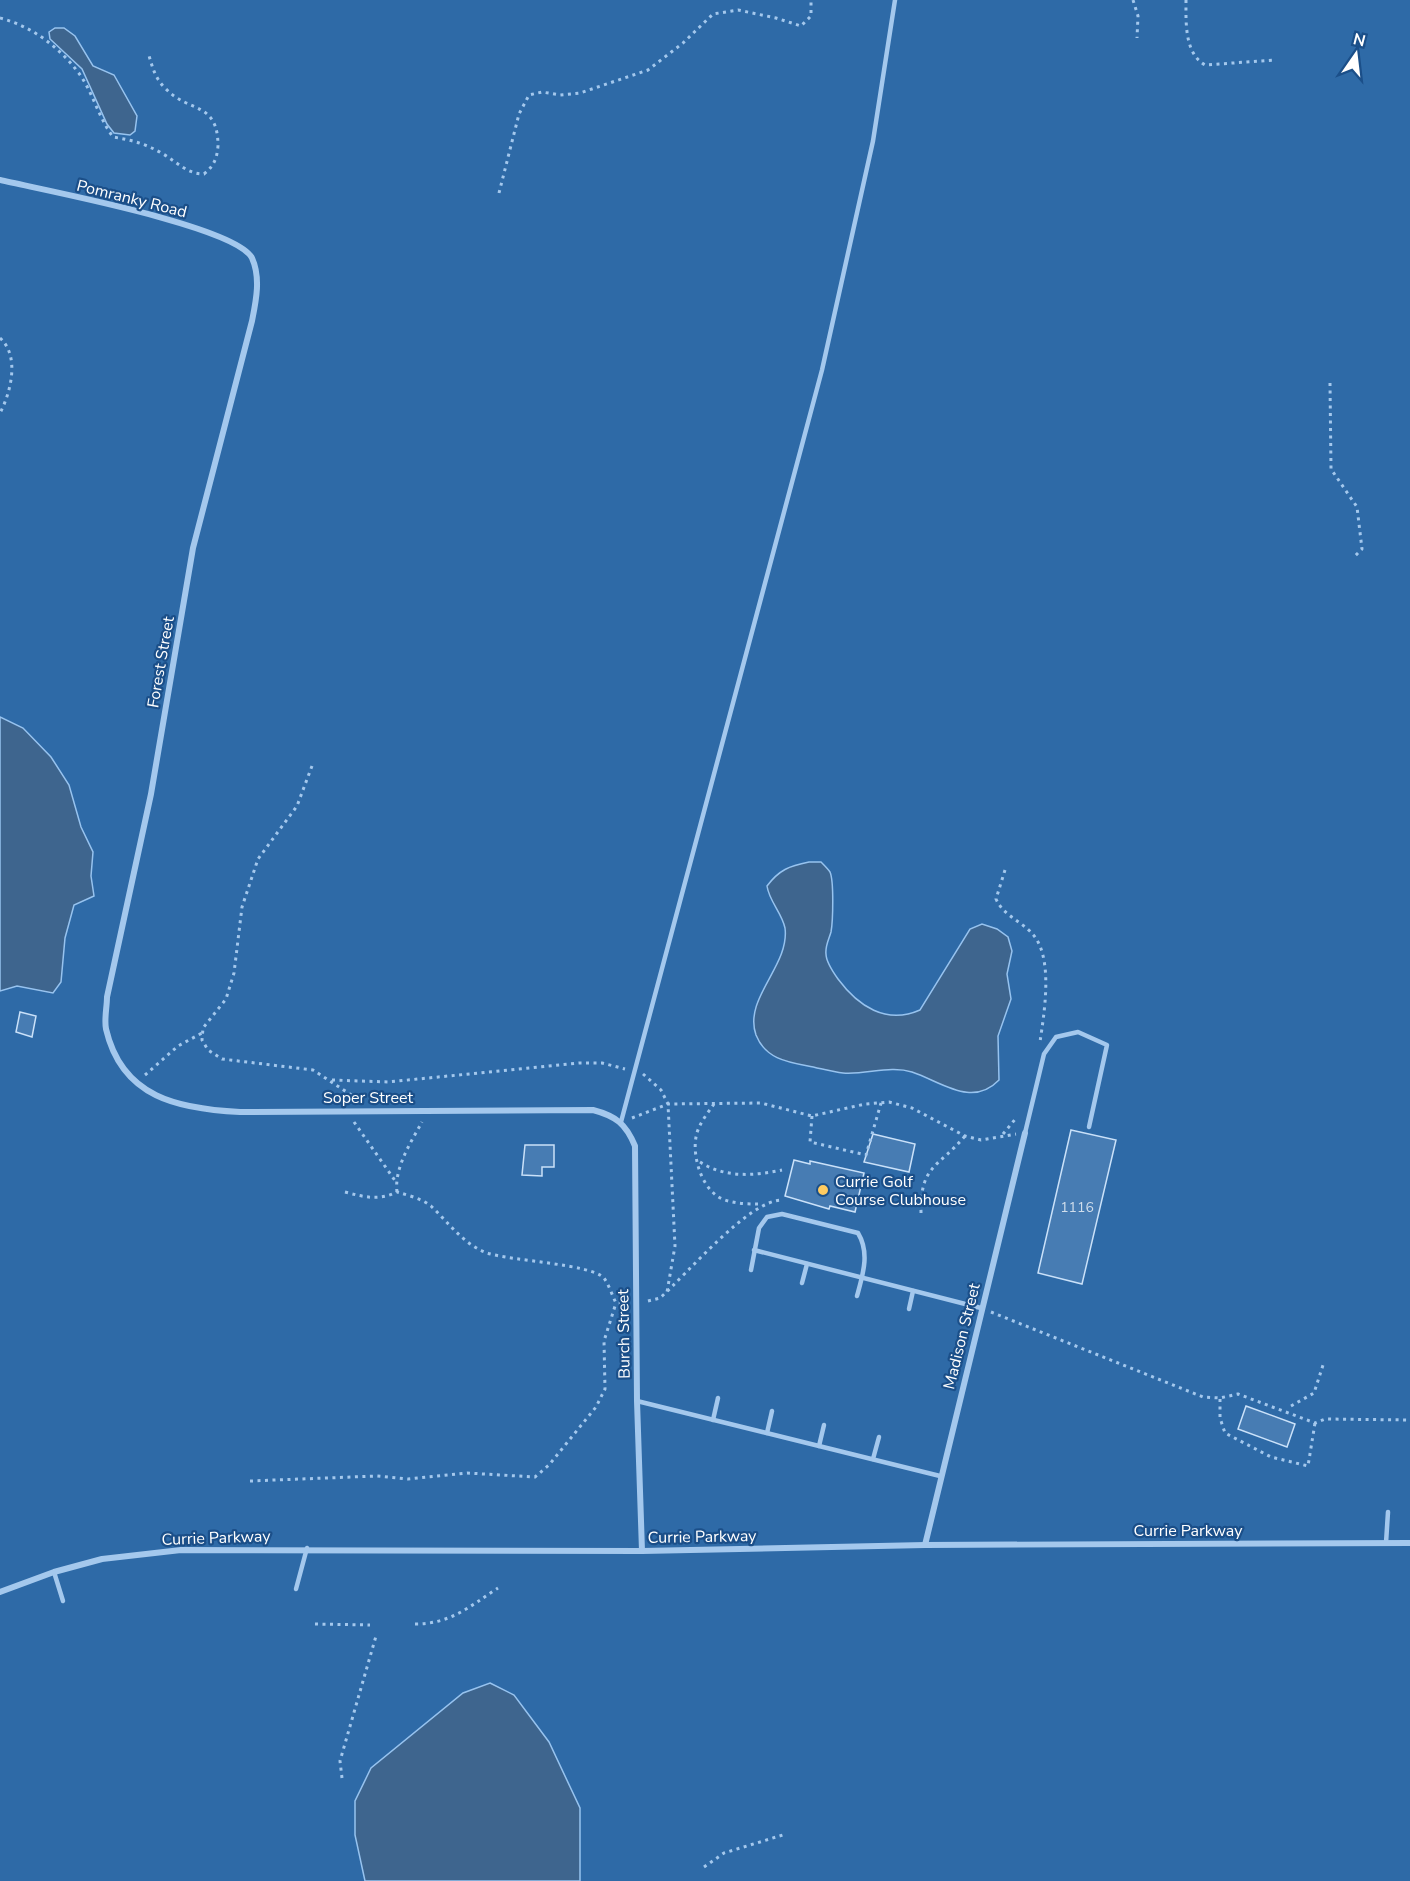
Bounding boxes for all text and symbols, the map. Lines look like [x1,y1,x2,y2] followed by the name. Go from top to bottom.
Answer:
[1326,24,1386,84] north arrow
[1351,28,1368,53] text: N
[74,175,189,223] street label: Pomranky Road
[142,614,180,710] street label: Forest Street
[323,1087,413,1109] street label: Soper Street
[835,1171,966,1211] place label: Currie Golf Course Clubhouse
[816,1183,830,1197] marker: Currie Golf Course Clubhouse
[1060,1198,1094,1217] house number: 1116
[938,1280,986,1392] street label: Madison Street
[612,1289,636,1379] street label: Burch Street
[1134,1520,1243,1542] street label: Currie Parkway
[161,1525,272,1551] street label: Currie Parkway
[647,1525,757,1549] street label: Currie Parkway

